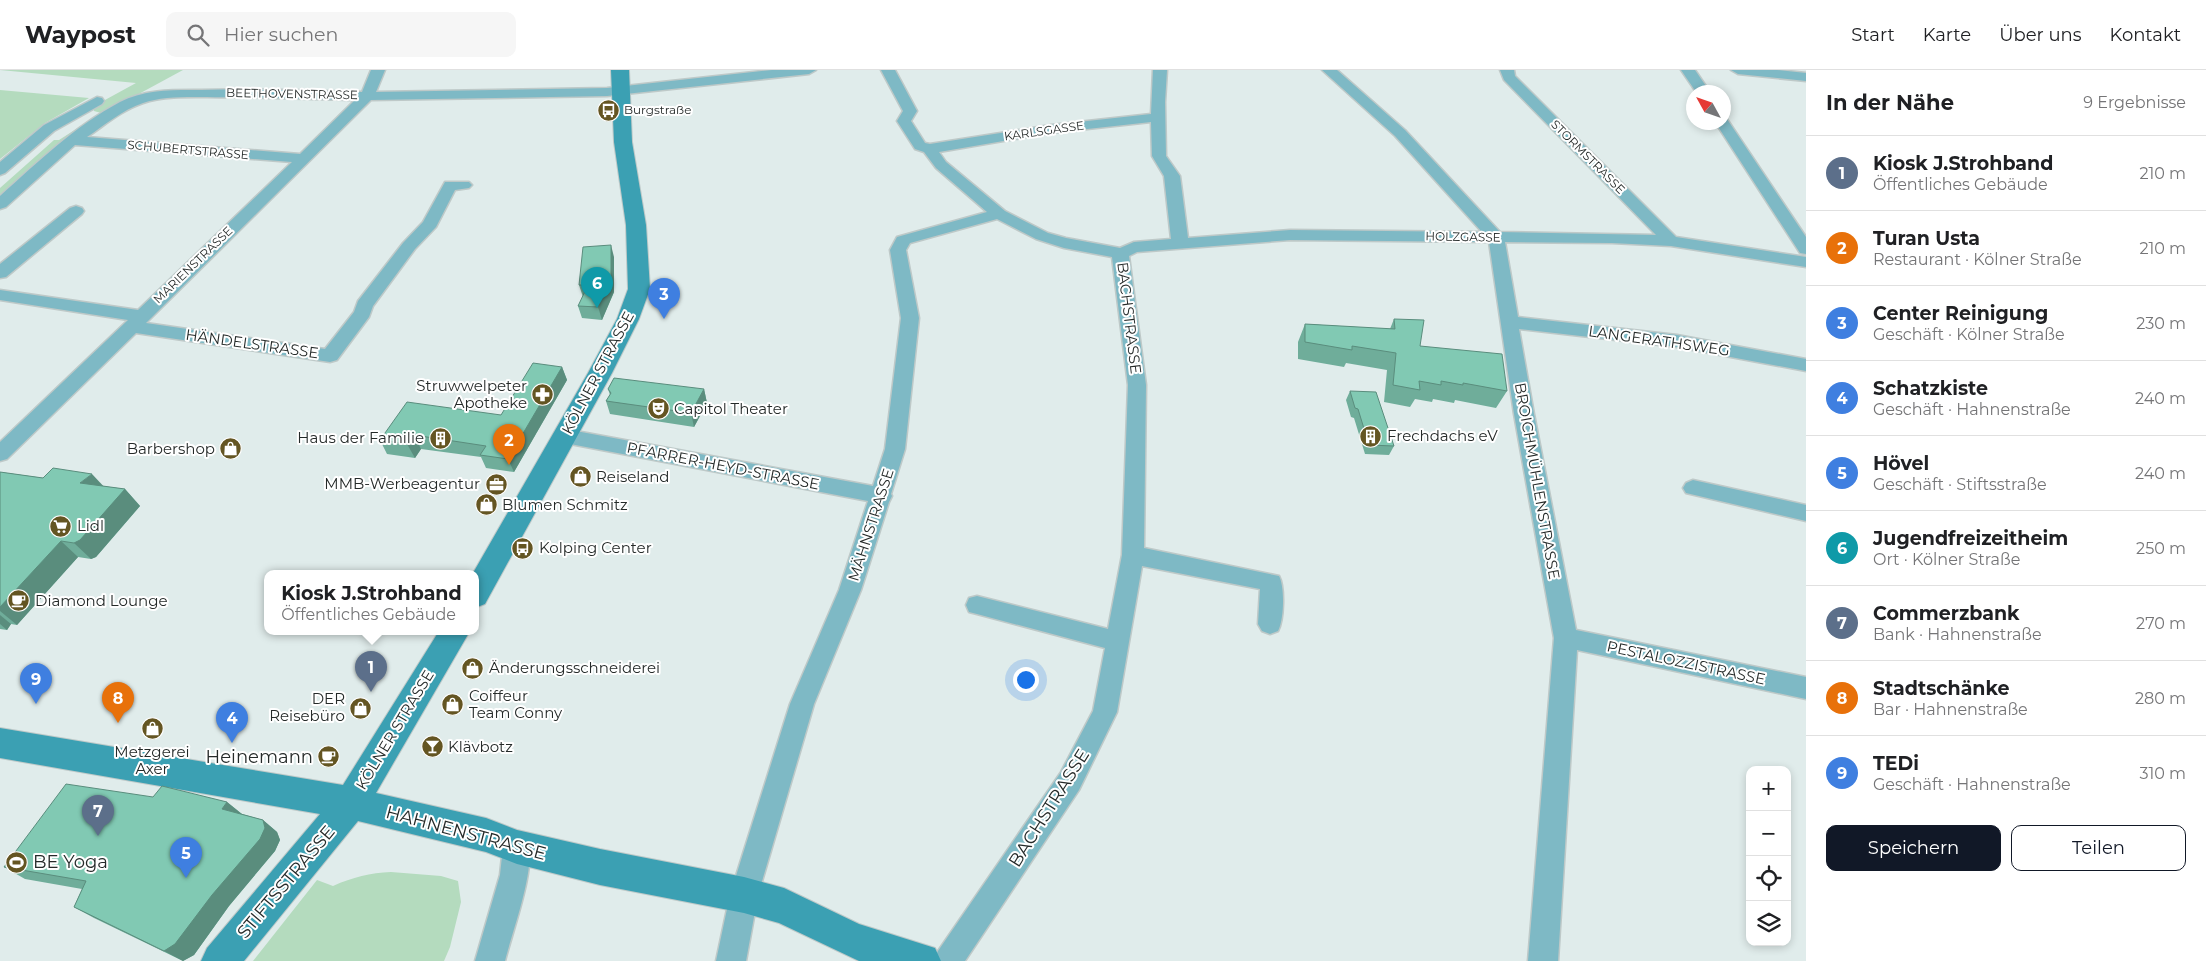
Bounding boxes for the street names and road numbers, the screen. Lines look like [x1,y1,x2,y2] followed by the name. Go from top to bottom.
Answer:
[226,85,358,102] street label: BEETHOVENSTRASSE
[1003,117,1085,144] street label: KARLSGASSE
[1548,117,1628,197] street label: STORMSTRASSE
[127,137,249,162] street label: SCHUBERTSTRASSE
[150,223,235,306] street label: MARIENSTRASSE
[1425,228,1501,245] street label: HOLZGASSE
[1113,261,1146,375] street label: BACHSTRASSE
[557,308,638,437] street label: KÖLNER STRASSE
[1587,321,1731,360] street label: LANGERATHSWEG
[184,325,320,362] street label: HÄNDELSTRASSE
[1511,381,1564,581] street label: BROICHMÜHLENSTRASSE
[625,438,821,494] street label: PFARRER-HEYD-STRASSE
[843,466,898,584] street label: MÄHNSTRASSE
[1605,636,1767,689] street label: PESTALOZZISTRASSE
[351,666,438,793] street label: KÖLNER STRASSE
[1004,745,1094,871] street label: BACHSTRASSE
[384,801,548,865] street label: HAHNENSTRASSE
[232,821,340,943] street label: STIFTSSTRASSE

